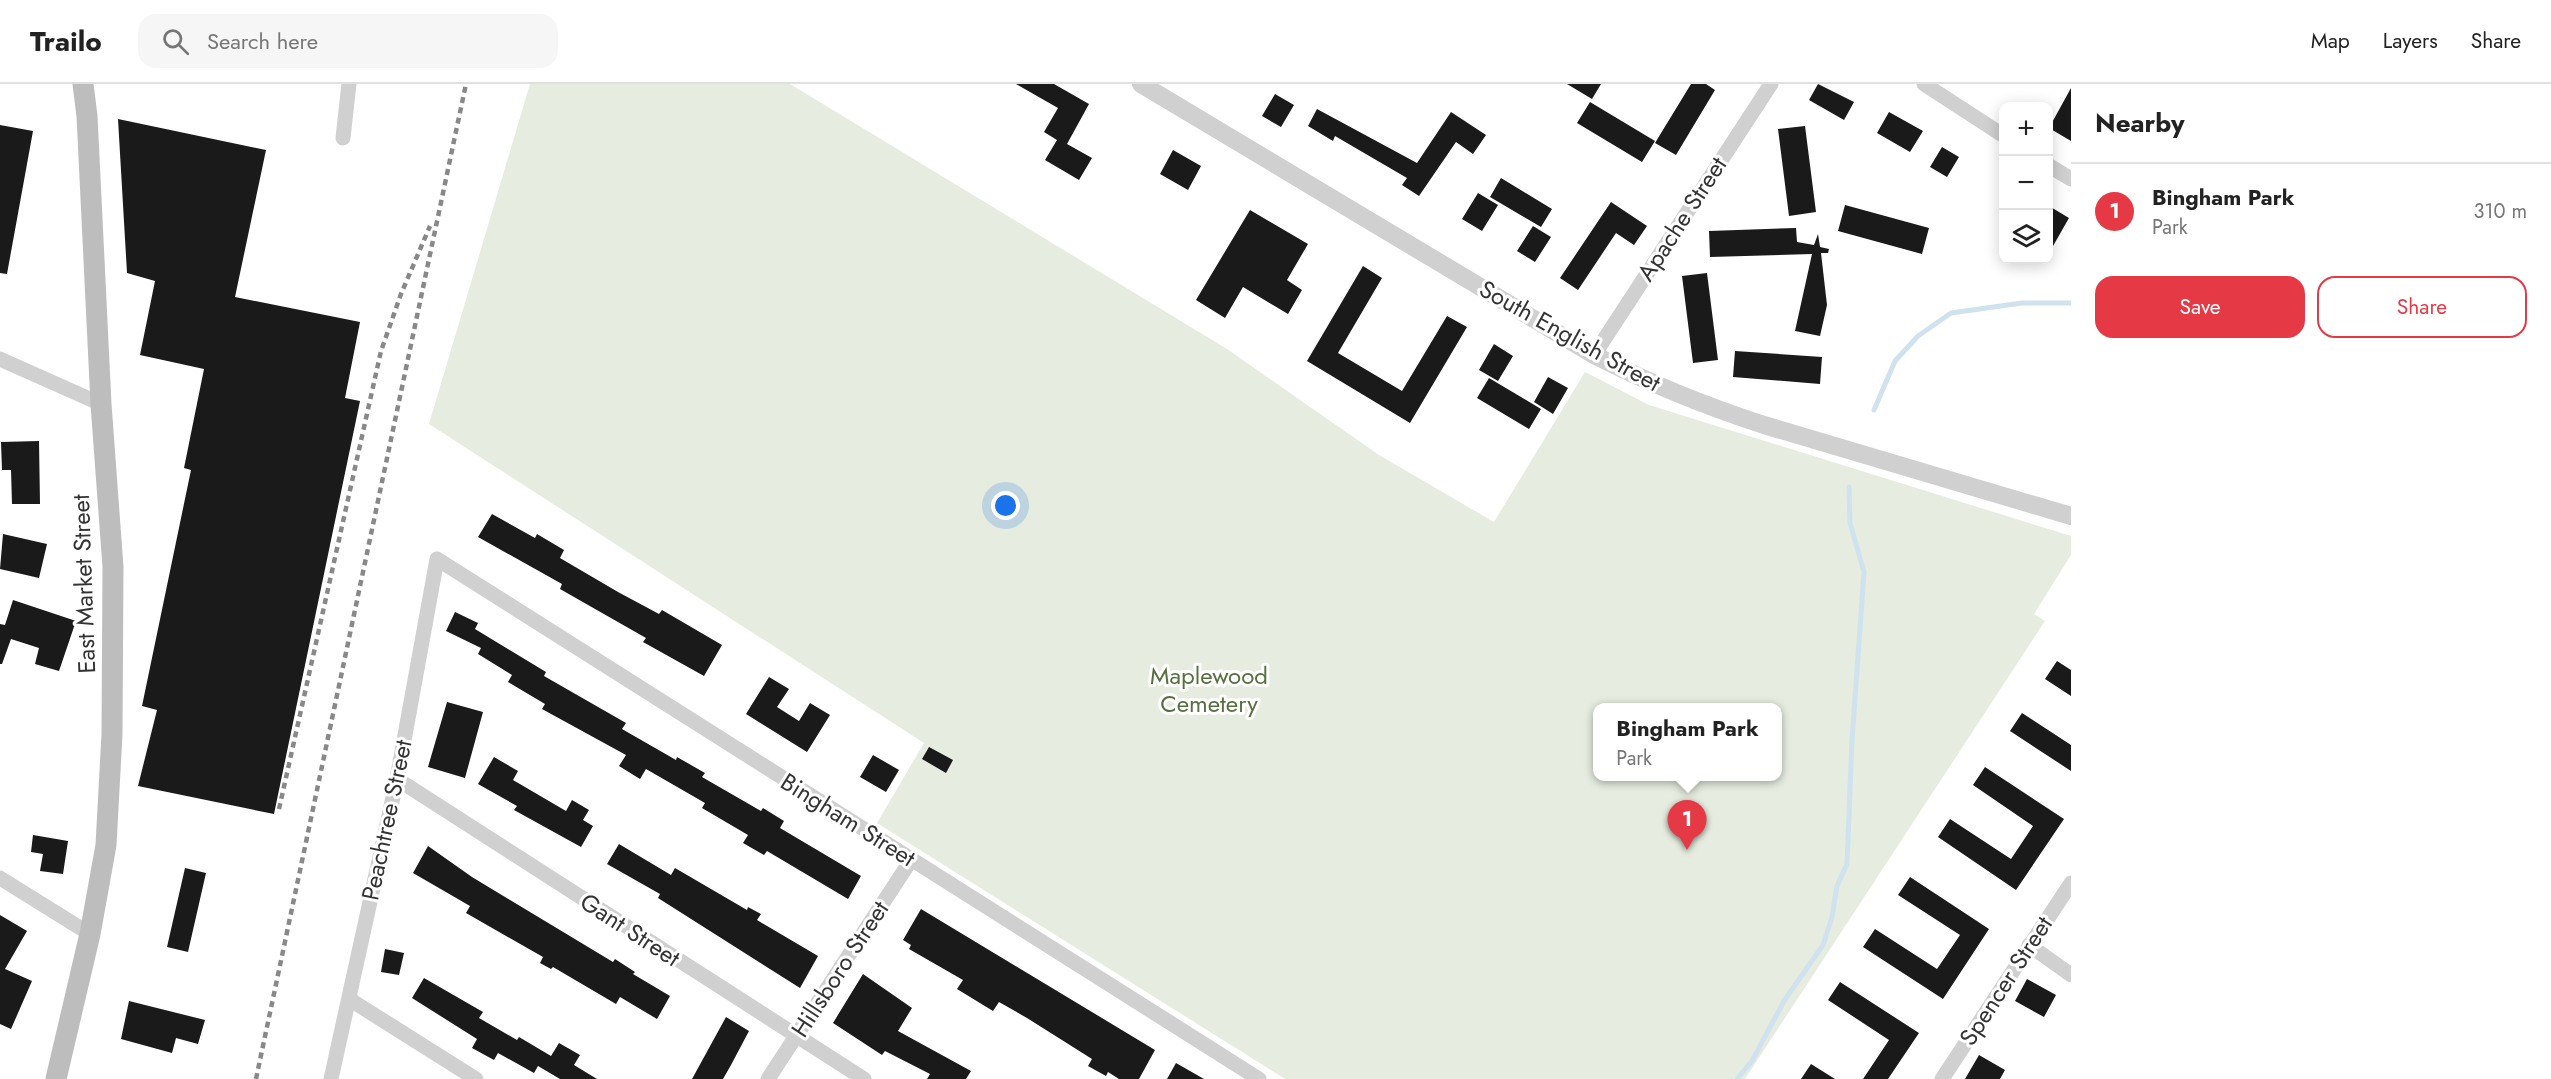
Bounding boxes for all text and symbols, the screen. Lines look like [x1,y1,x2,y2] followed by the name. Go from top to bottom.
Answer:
[138,14,558,68] search box
[30,21,102,62] text: Trailo
[159,25,192,58] icon: search
[207,25,318,57] text: Search here
[2311,26,2350,56] text: Map
[2383,26,2438,56] text: Layers
[2471,26,2521,56] text: Share
[1999,102,2053,264] map controls
[1999,102,2053,156] button: +
[2095,104,2184,142] text: Nearby
[1628,149,1735,288] street label: Apache Street
[1999,156,2053,210] button: −
[2152,181,2294,213] text: Bingham Park
[2109,197,2120,226] text: 1
[2473,197,2527,226] text: 310 m
[1999,210,2053,264] button: layers
[2152,213,2188,242] text: Park
[1473,271,1667,400] street label: South English Street
[2095,276,2305,338] button: Save
[2317,276,2527,338] button: Share
[991,491,1020,520] your location
[63,494,104,674] street label: East Market Street
[1150,658,1268,721] park label: Maplewood Cemetery
[1593,703,1782,781] popup
[1616,712,1759,744] text: Bingham Park
[352,736,421,903] street label: Peachtree Street
[1616,744,1652,773] text: Park
[774,764,923,875] street label: Bingham Street
[1668,800,1706,850] pin: 1
[573,884,687,975] street label: Gant Street
[782,893,897,1044] street label: Hillsboro Street
[1951,909,2061,1052] street label: Spencer Street

